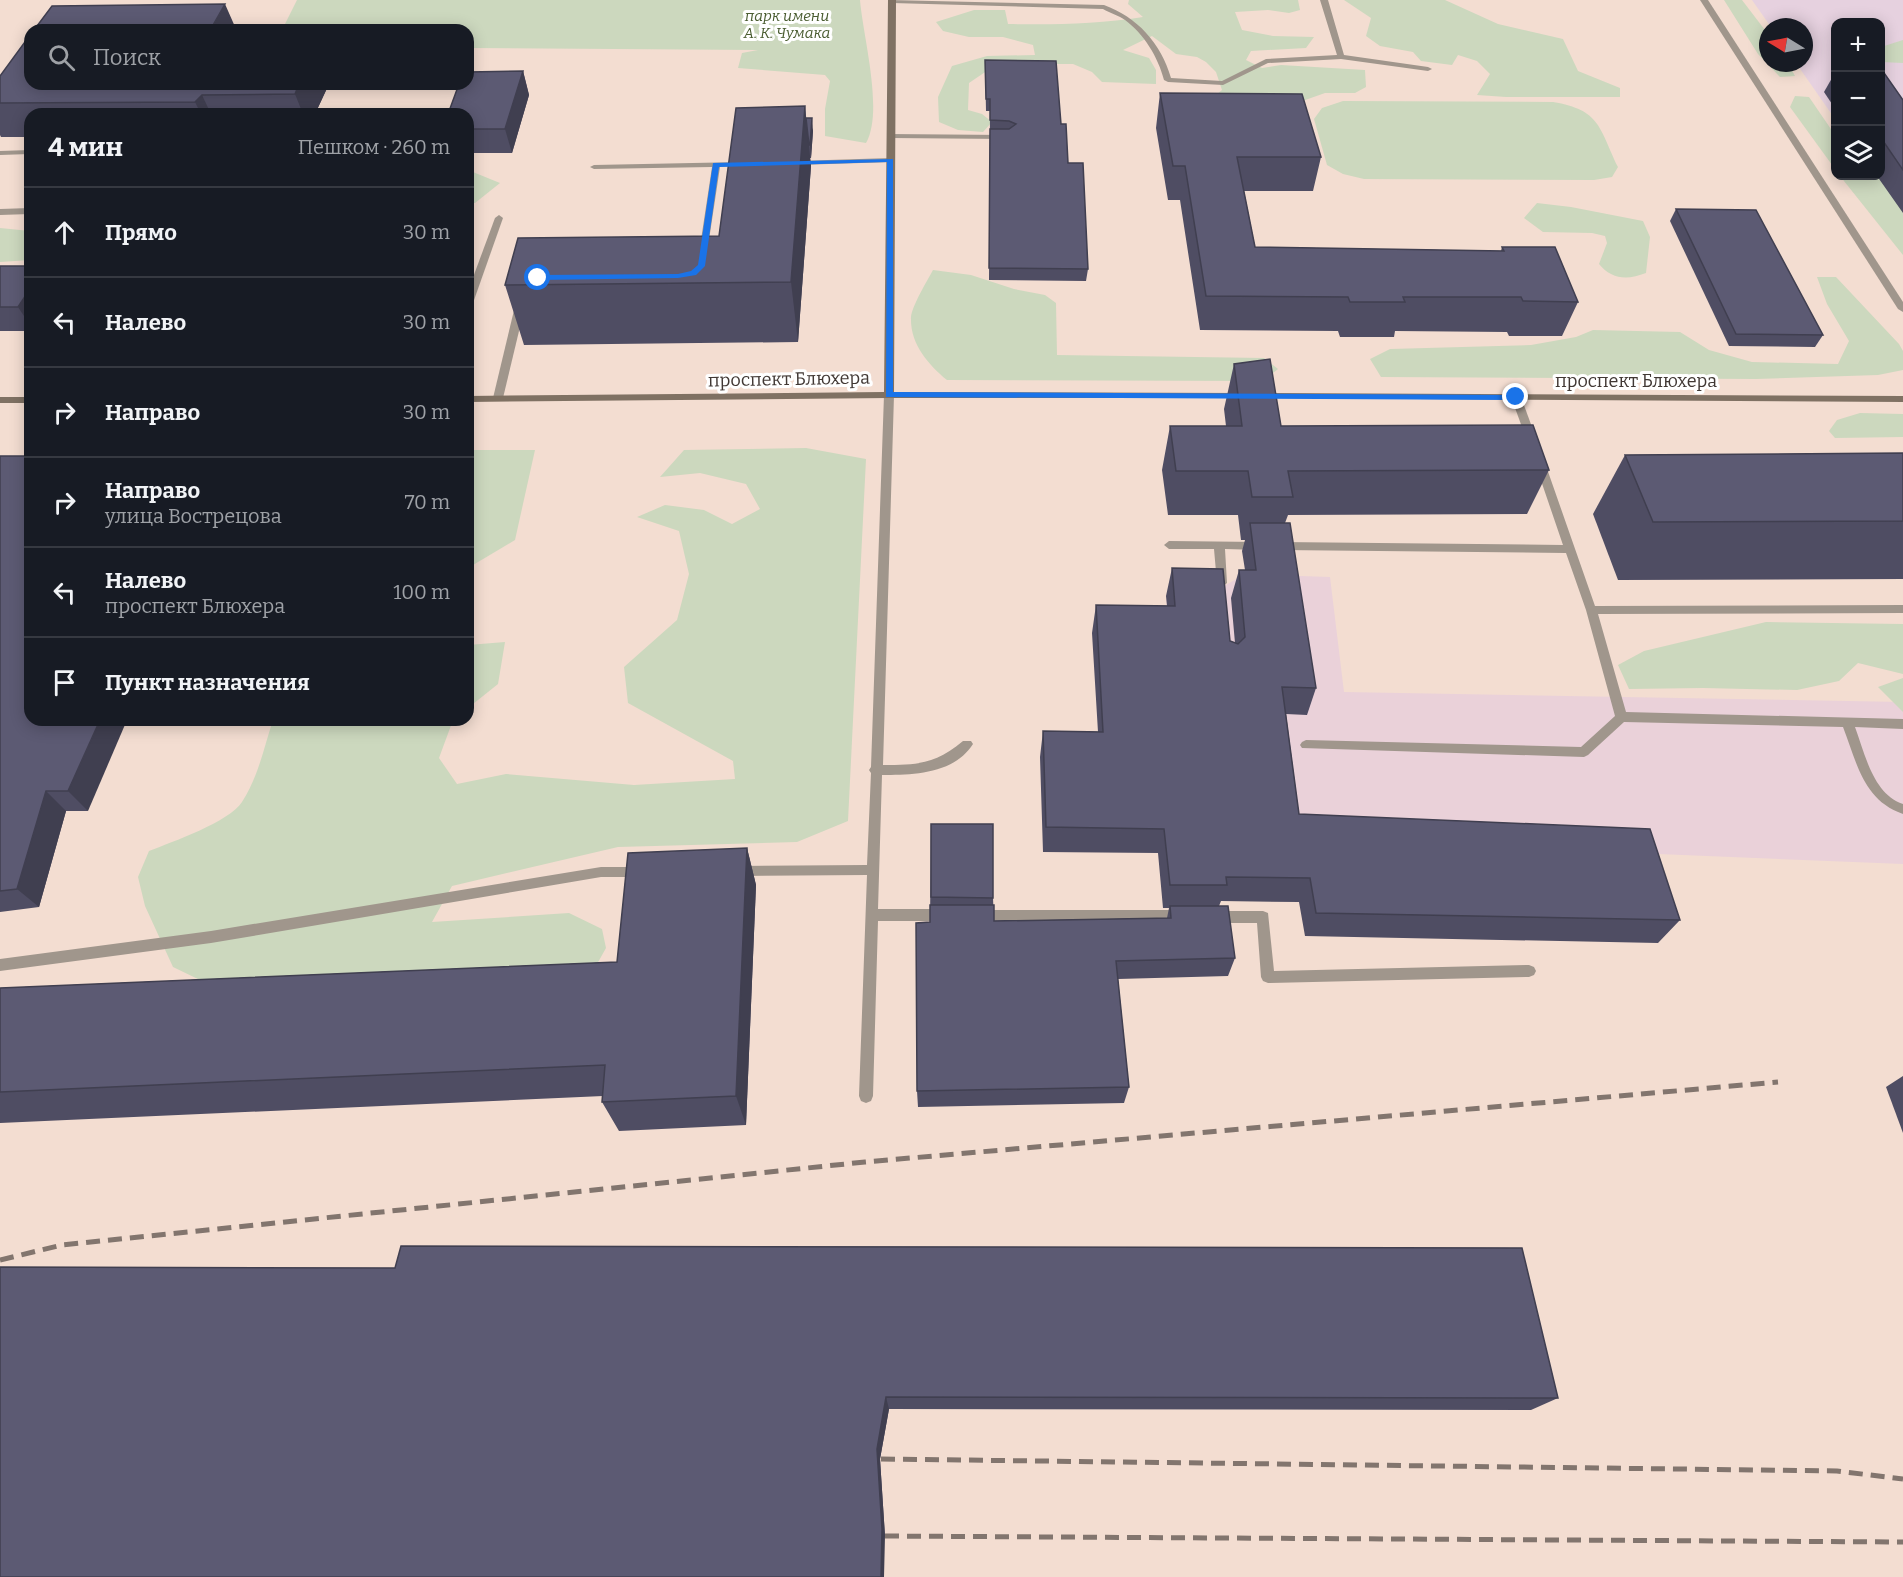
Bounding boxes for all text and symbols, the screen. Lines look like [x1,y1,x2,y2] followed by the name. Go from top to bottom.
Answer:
[743,7,830,42] park label: парк имени А. К. Чумака
[1759,18,1813,72] north arrow
[1831,18,1885,180] map controls
[1831,18,1885,72] button: +
[24,24,474,90] search box
[45,41,78,74] icon: search
[93,44,161,71] text: Поиск
[1831,72,1885,126] button: −
[1831,126,1885,180] button: layers
[48,132,123,163] text: 4 мин
[298,135,450,159] text: Пешком · 260 m
[48,216,81,249] icon: ahead
[105,219,177,246] text: Прямо
[403,220,450,244] text: 30 m
[524,264,550,290] route start
[48,306,81,339] icon: left
[105,309,186,336] text: Налево
[403,310,450,334] text: 30 m
[708,367,870,391] street label: проспект Блюхера
[1555,370,1717,392] street label: проспект Блюхера
[1502,383,1528,409] route end
[48,396,81,429] icon: right
[105,399,200,426] text: Направо
[403,400,450,424] text: 30 m
[105,477,200,504] text: Направо
[48,486,81,519] icon: right
[404,490,450,514] text: 70 m
[105,504,282,528] text: улица Вострецова
[105,567,186,594] text: Налево
[48,576,81,609] icon: left
[393,580,450,604] text: 100 m
[105,594,285,618] text: проспект Блюхера
[48,666,81,699] icon: arrive
[105,669,310,696] text: Пункт назначения

